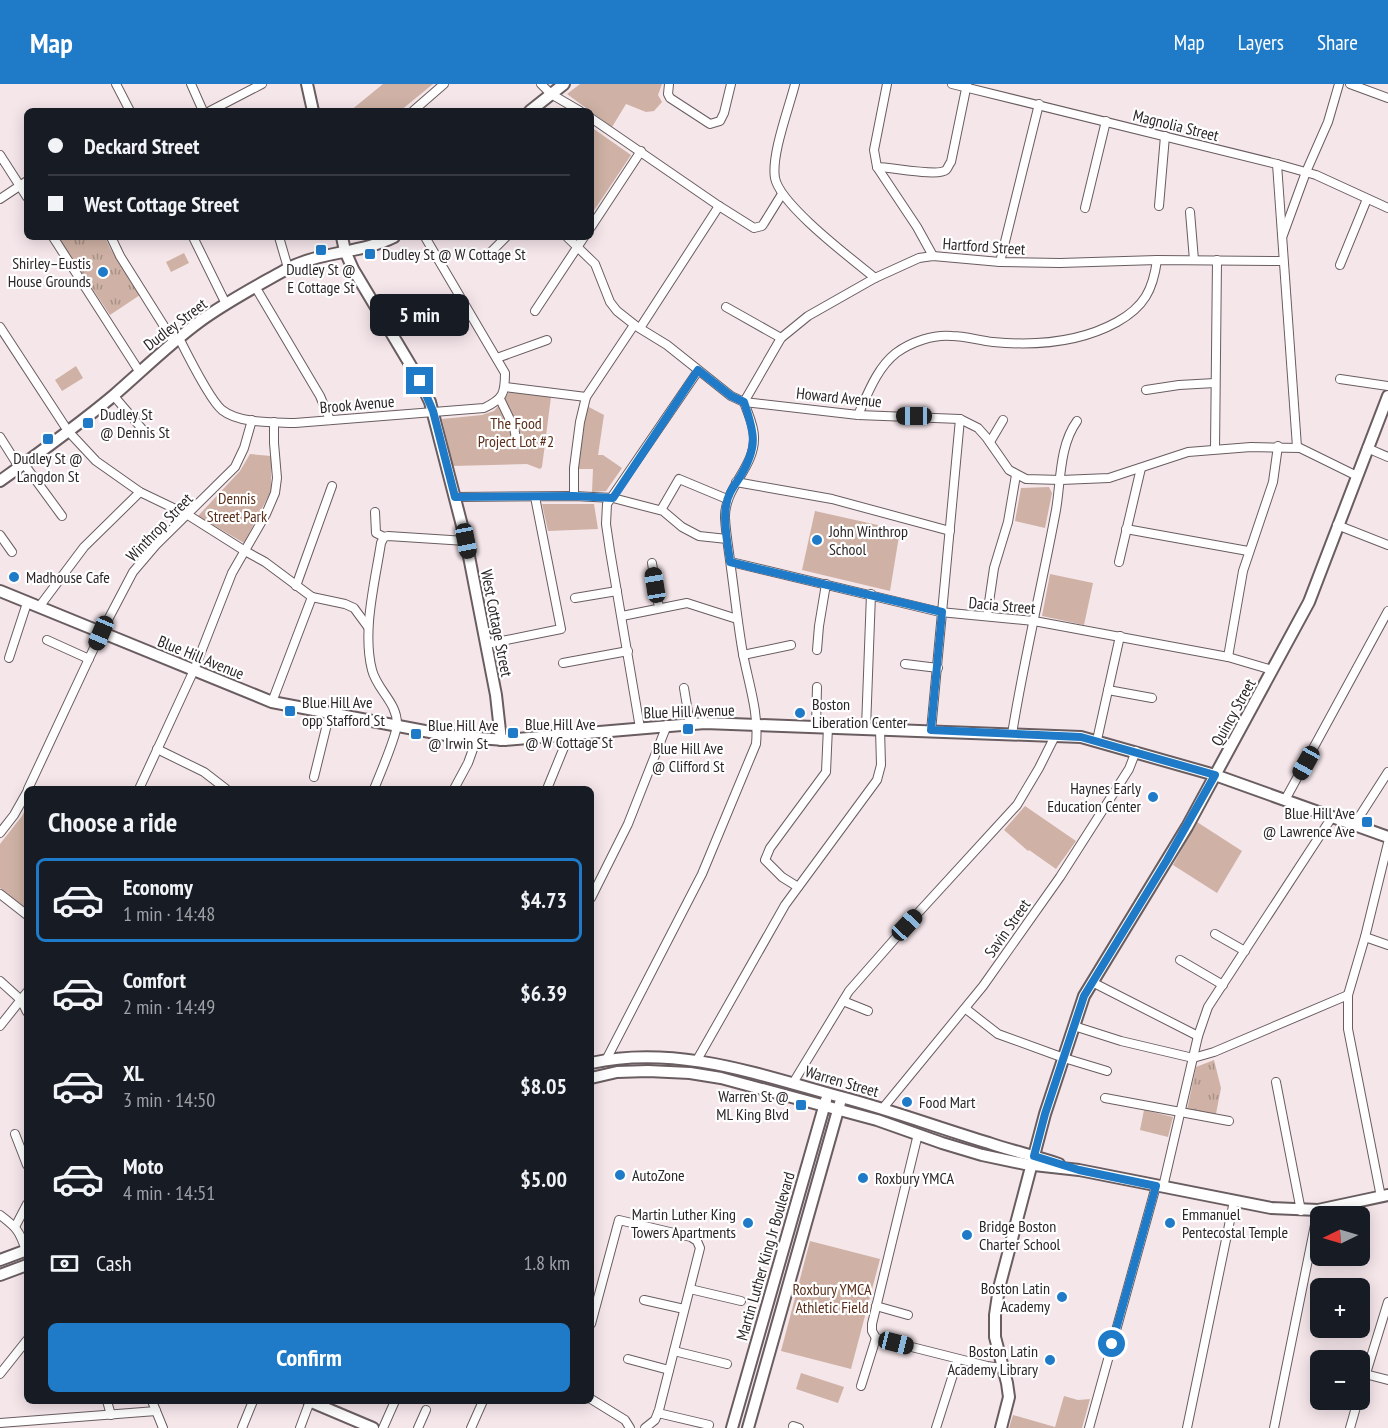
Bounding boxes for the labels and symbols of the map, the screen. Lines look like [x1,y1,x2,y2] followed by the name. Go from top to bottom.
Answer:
[1131,105,1221,145] street label: Magnolia Street
[942,233,1027,259] street label: Hartford Street
[314,243,328,257] marker: Dudley St @ E Cottage St
[382,244,526,264] place label: Dudley St @ W Cottage St
[363,247,377,261] marker: Dudley St @ W Cottage St
[8,253,91,291] place label: Shirley–Eustis House Grounds
[286,259,356,297] place label: Dudley St @ E Cottage St
[96,265,110,279] marker: Shirley–Eustis House Grounds
[139,293,211,354] street label: Dudley Street
[370,294,470,336] callout: 5 min
[406,367,433,394] route end
[795,383,883,411] street label: Howard Avenue
[319,391,395,417] street label: Brook Avenue
[100,404,170,442] place label: Dudley St @ Dennis St
[896,407,932,425] car
[478,413,554,451] park label: The Food Project Lot #2
[81,416,95,430] marker: Dudley St @ Dennis St
[41,432,55,446] marker: Dudley St @ Langdon St
[13,448,83,486] place label: Dudley St @ Langdon St
[121,488,197,565] street label: Winthrop Street
[207,488,268,526] park label: Dennis Street Park
[828,521,908,559] place label: John Winthrop School
[454,522,478,560] car
[810,533,824,547] marker: John Winthrop School
[643,566,667,604] car
[26,567,110,587] place label: Madhouse Cafe
[477,568,517,679] street label: West Cottage Street
[7,570,21,584] marker: Madhouse Cafe
[968,592,1037,618] street label: Dacia Street
[86,613,116,653] car
[155,631,247,683] street label: Blue Hill Avenue
[1206,674,1260,749] street label: Quincy Street
[302,692,385,730] place label: Blue Hill Ave opp Stafford St
[812,694,908,732] place label: Boston Liberation Center
[643,699,735,723] street label: Blue Hill Avenue
[283,704,297,718] marker: Blue Hill Ave opp Stafford St
[793,706,807,720] marker: Boston Liberation Center
[525,714,613,752] place label: Blue Hill Ave @ W Cottage St
[428,715,499,753] place label: Blue Hill Ave @ Irwin St
[681,722,695,736] marker: Blue Hill Ave @ Clifford St
[506,726,520,740] marker: Blue Hill Ave @ W Cottage St
[409,727,423,741] marker: Blue Hill Ave @ Irwin St
[652,738,725,776] place label: Blue Hill Ave @ Clifford St
[1289,743,1323,783] car
[1047,778,1142,816] place label: Haynes Early Education Center
[1146,790,1160,804] marker: Haynes Early Education Center
[1263,803,1355,841] place label: Blue Hill Ave @ Lawrence Ave
[1360,815,1374,829] marker: Blue Hill Ave @ Lawrence Ave
[980,895,1035,961] street label: Savin Street
[888,906,926,944] car
[803,1061,882,1101] street label: Warren Street
[716,1086,789,1124] place label: Warren St @ ML King Blvd
[919,1092,976,1112] place label: Food Mart
[900,1095,914,1109] marker: Food Mart
[794,1098,808,1112] marker: Warren St @ ML King Blvd
[632,1165,685,1185] place label: AutoZone
[613,1168,627,1182] marker: AutoZone
[875,1168,954,1188] place label: Roxbury YMCA
[731,1169,799,1343] street label: Martin Luther King Jr Boulevard
[856,1171,870,1185] marker: Roxbury YMCA
[631,1204,736,1242] place label: Martin Luther King Towers Apartments
[1182,1204,1288,1242] place label: Emmanuel Pentecostal Temple
[1310,1206,1370,1266] north arrow
[741,1216,755,1230] marker: Martin Luther King Towers Apartments
[979,1216,1061,1254] place label: Bridge Boston Charter School
[1163,1216,1177,1230] marker: Emmanuel Pentecostal Temple
[960,1228,974,1242] marker: Bridge Boston Charter School
[981,1278,1050,1316] place label: Boston Latin Academy
[792,1279,872,1317] park label: Roxbury YMCA Athletic Field
[1055,1290,1069,1304] marker: Boston Latin Academy
[876,1330,916,1356] car
[1098,1330,1125,1357] route start
[947,1341,1038,1379] place label: Boston Latin Academy Library
[1043,1353,1057,1367] marker: Boston Latin Academy Library

